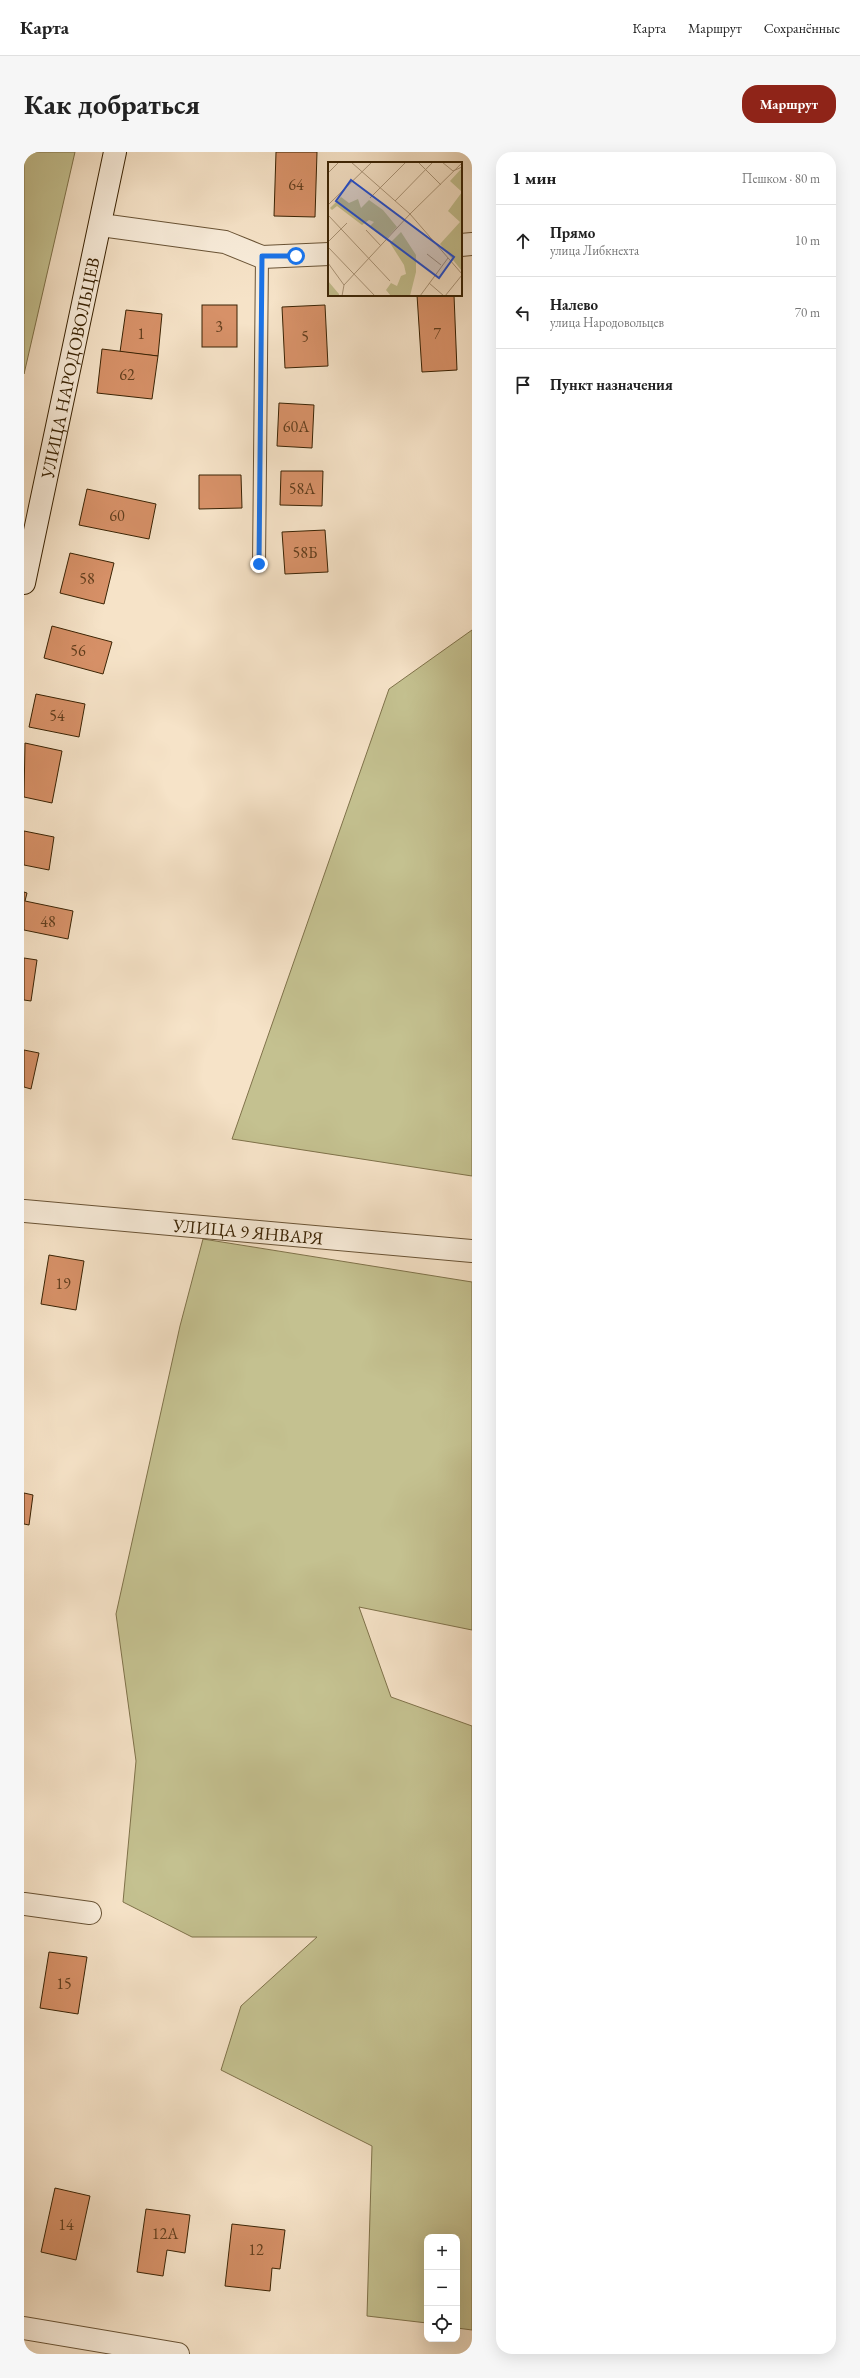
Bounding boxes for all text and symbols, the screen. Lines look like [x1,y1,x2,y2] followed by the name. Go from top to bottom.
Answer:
[20,15,69,40] text: Карта
[633,19,666,37] text: Карта
[688,19,742,37] text: Маршрут
[764,19,840,37] text: Сохранённые
[742,85,836,123] button: Маршрут
[24,86,200,122] text: Как добраться
[328,162,462,296] inset map
[512,167,556,189] text: 1 мин
[742,170,820,187] text: Пешком · 80 m
[288,174,304,195] house number: 64
[550,223,595,242] text: Прямо
[512,230,534,252] icon: ahead
[795,232,820,249] text: 10 m
[550,242,639,259] text: улица Либкнехта
[287,247,305,265] route start
[35,255,104,481] street label: УЛИЦА НАРОДОВОЛЬЦЕВ
[550,295,598,314] text: Налево
[512,302,534,324] icon: left
[795,304,820,321] text: 70 m
[550,314,664,331] text: улица Народовольцев
[215,316,223,337] house number: 3
[137,323,145,344] house number: 1
[433,323,441,344] house number: 7
[301,326,309,347] house number: 5
[119,364,135,385] house number: 62
[512,374,534,396] icon: arrive
[550,375,673,394] text: Пункт назначения
[283,416,310,437] house number: 60А
[289,478,316,499] house number: 58А
[109,505,125,526] house number: 60
[293,542,317,563] house number: 58Б
[250,555,268,573] route end
[79,568,95,589] house number: 58
[70,640,86,661] house number: 56
[49,705,65,726] house number: 54
[40,911,56,932] house number: 48
[171,1213,324,1249] street label: УЛИЦА 9 ЯНВАРЯ
[55,1273,71,1294] house number: 19
[56,1973,72,1994] house number: 15
[58,2214,74,2235] house number: 14
[152,2223,179,2244] house number: 12А
[424,2234,460,2342] map controls
[424,2234,460,2270] button: +
[248,2239,264,2260] house number: 12
[424,2270,460,2306] button: −
[424,2306,460,2342] button: locate

